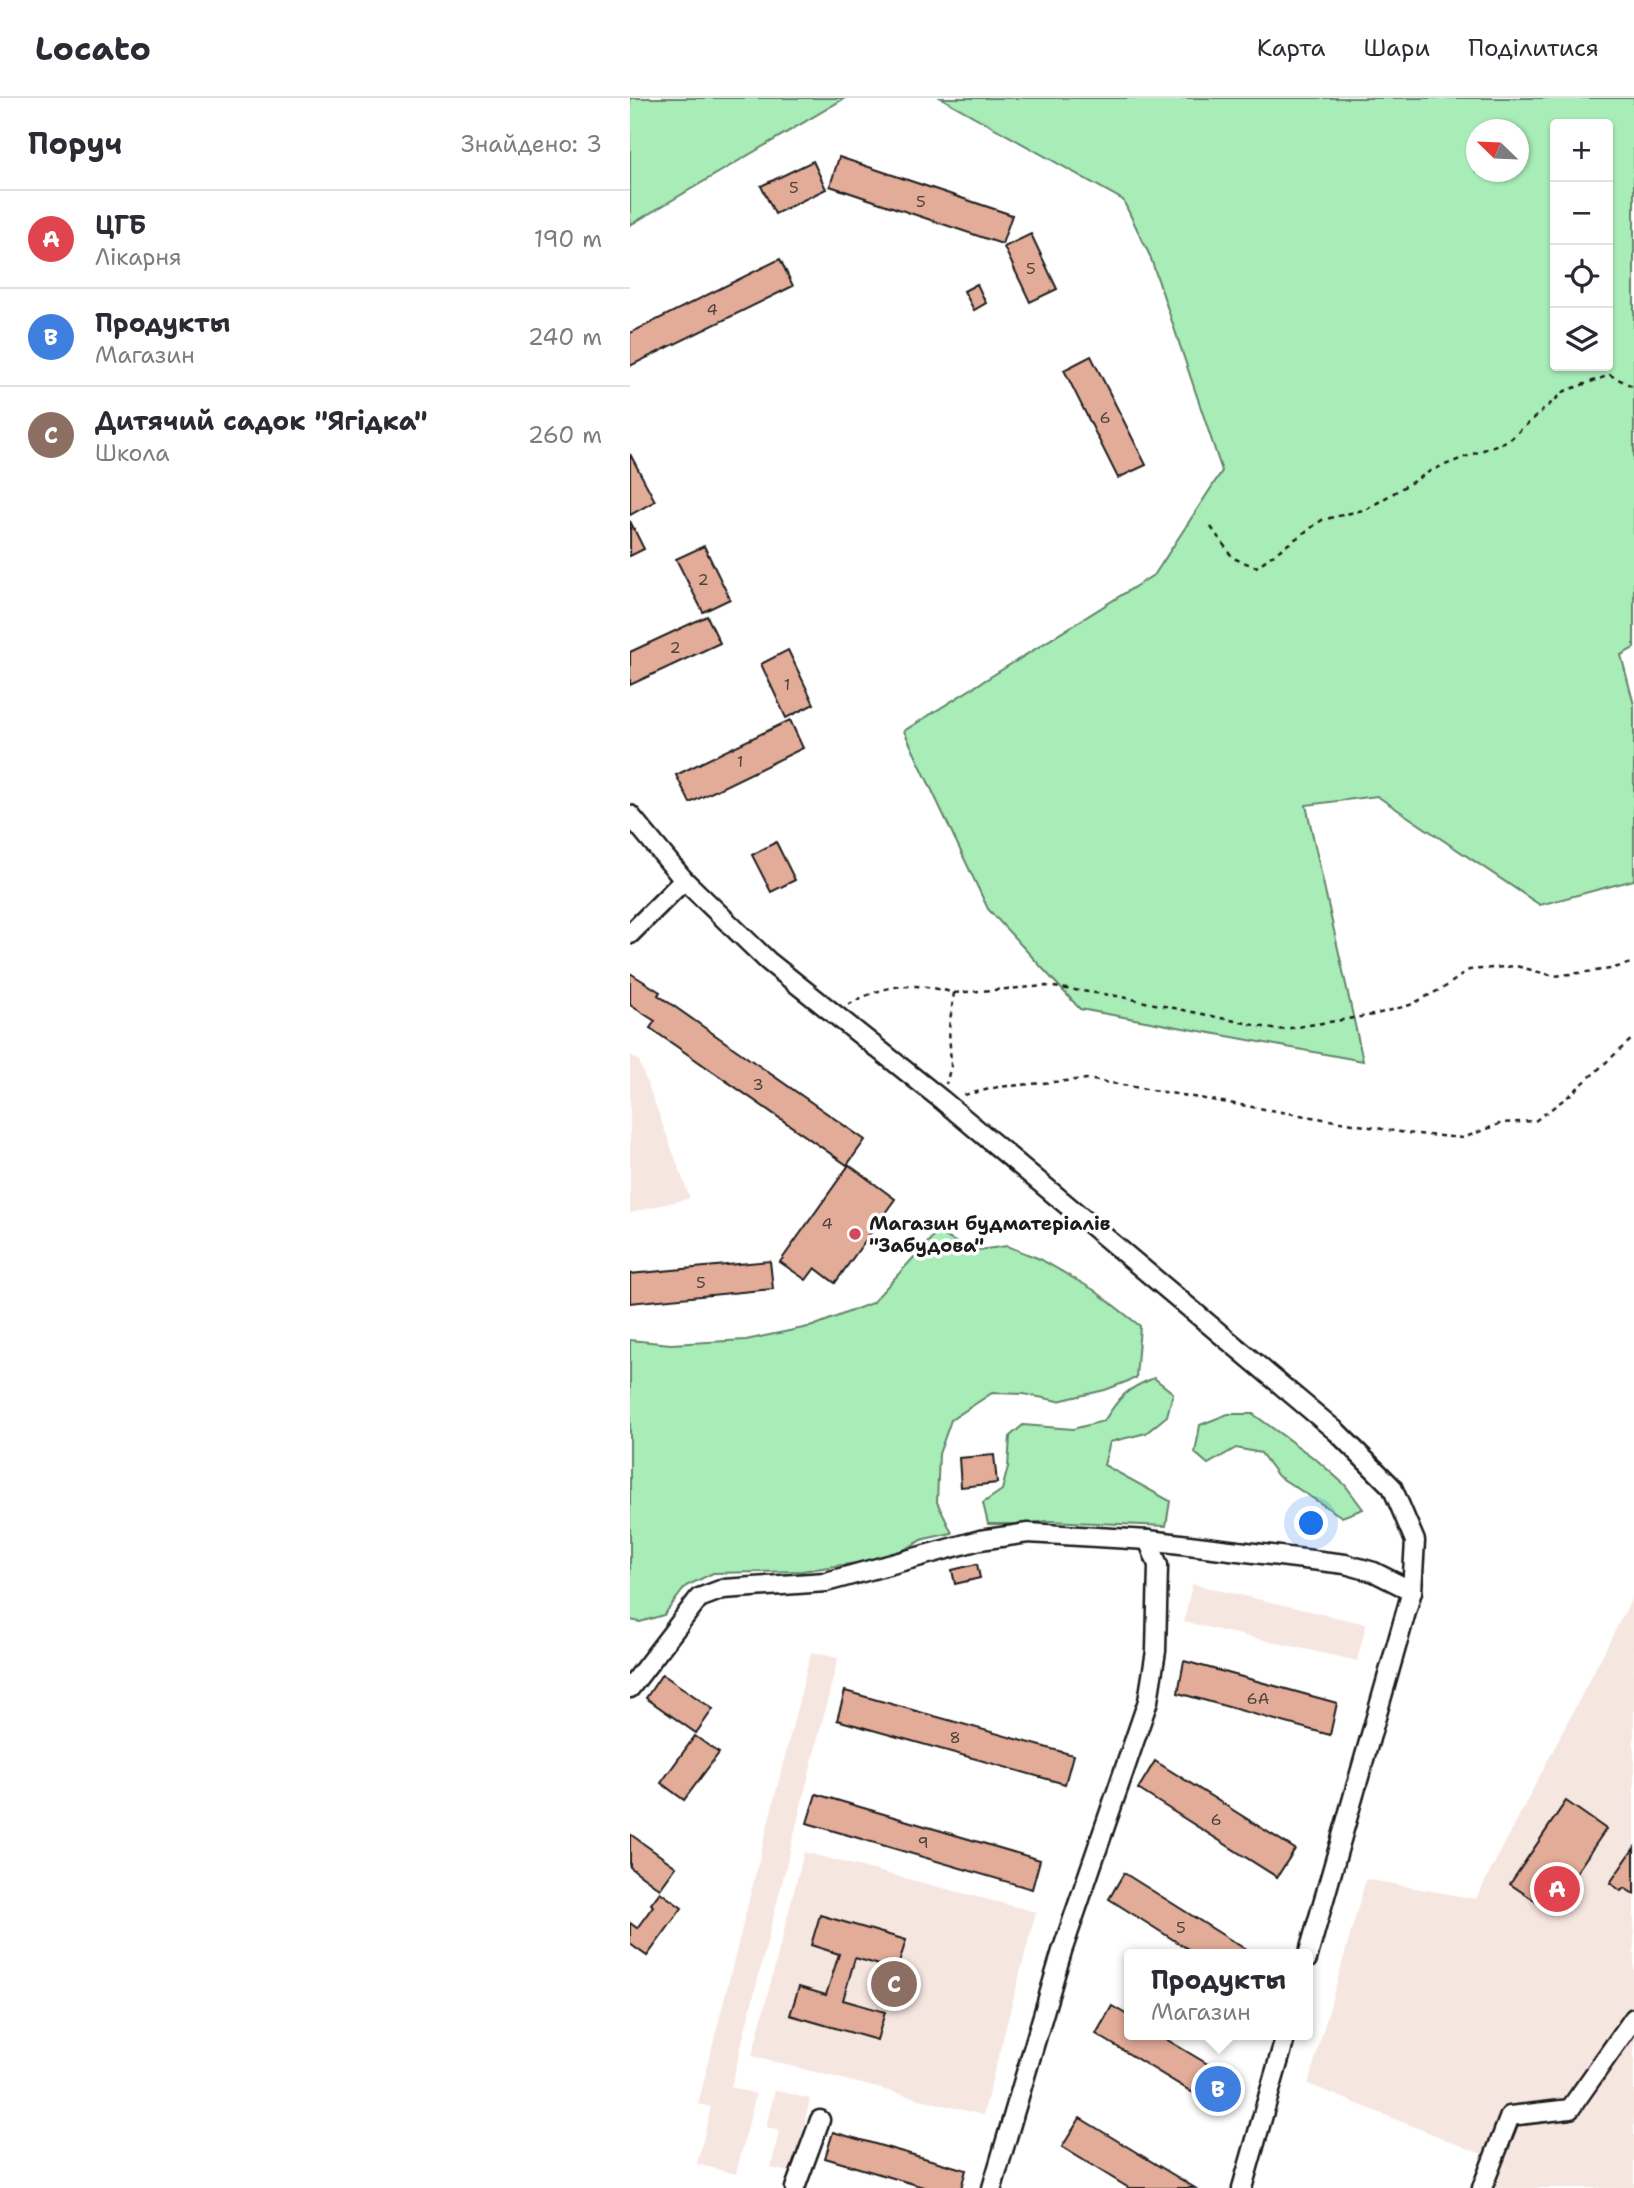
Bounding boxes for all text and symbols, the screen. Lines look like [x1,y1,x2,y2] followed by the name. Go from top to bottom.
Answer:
[35,26,151,71] text: Locato
[1257,32,1325,64] text: Карта
[1363,32,1430,64] text: Шари
[1468,32,1599,64] text: Поділитися
[1466,119,1529,182] north arrow
[1550,119,1613,371] map controls
[1550,119,1613,182] button: +
[28,123,122,164] text: Поруч
[461,129,602,159] text: Знайдено: 3
[789,177,799,198] house number: 5
[1550,182,1613,245] button: −
[916,191,926,212] house number: 5
[95,207,146,242] text: ЦГБ
[42,224,60,254] text: A
[534,224,602,254] text: 190 m
[95,242,182,272] text: Лікарня
[1550,245,1613,308] button: locate
[1026,258,1036,279] house number: 5
[706,299,718,320] house number: 4
[95,305,230,340] text: Продукты
[1550,308,1613,371] button: layers
[44,322,58,352] text: B
[528,322,602,352] text: 240 m
[95,340,195,370] text: Магазин
[95,403,428,438] text: Дитячий садок "Ягідка"
[1099,407,1111,428] house number: 6
[44,420,58,450] text: C
[528,420,602,450] text: 260 m
[95,438,170,468] text: Школа
[697,569,709,590] house number: 2
[669,637,681,658] house number: 2
[784,674,790,695] house number: 1
[737,751,743,772] house number: 1
[752,1074,764,1095] house number: 3
[869,1211,1111,1258] place label: Магазин будматеріалів "Забудова"
[821,1213,833,1234] house number: 4
[847,1226,863,1242] marker: Магазин будматеріалів "Забудова"
[696,1272,706,1293] house number: 5
[1294,1506,1328,1540] your location
[1247,1688,1269,1709] house number: 6А
[949,1727,961,1748] house number: 8
[1210,1809,1222,1830] house number: 6
[917,1832,929,1853] house number: 9
[1534,1863,1580,1915] pin: A
[1176,1917,1186,1938] house number: 5
[1124,1949,1313,2040] popup
[871,1958,917,2010] pin: C
[1151,1962,1286,1997] text: Продукты
[1151,1997,1251,2027] text: Магазин
[1195,2063,1241,2115] pin: B

